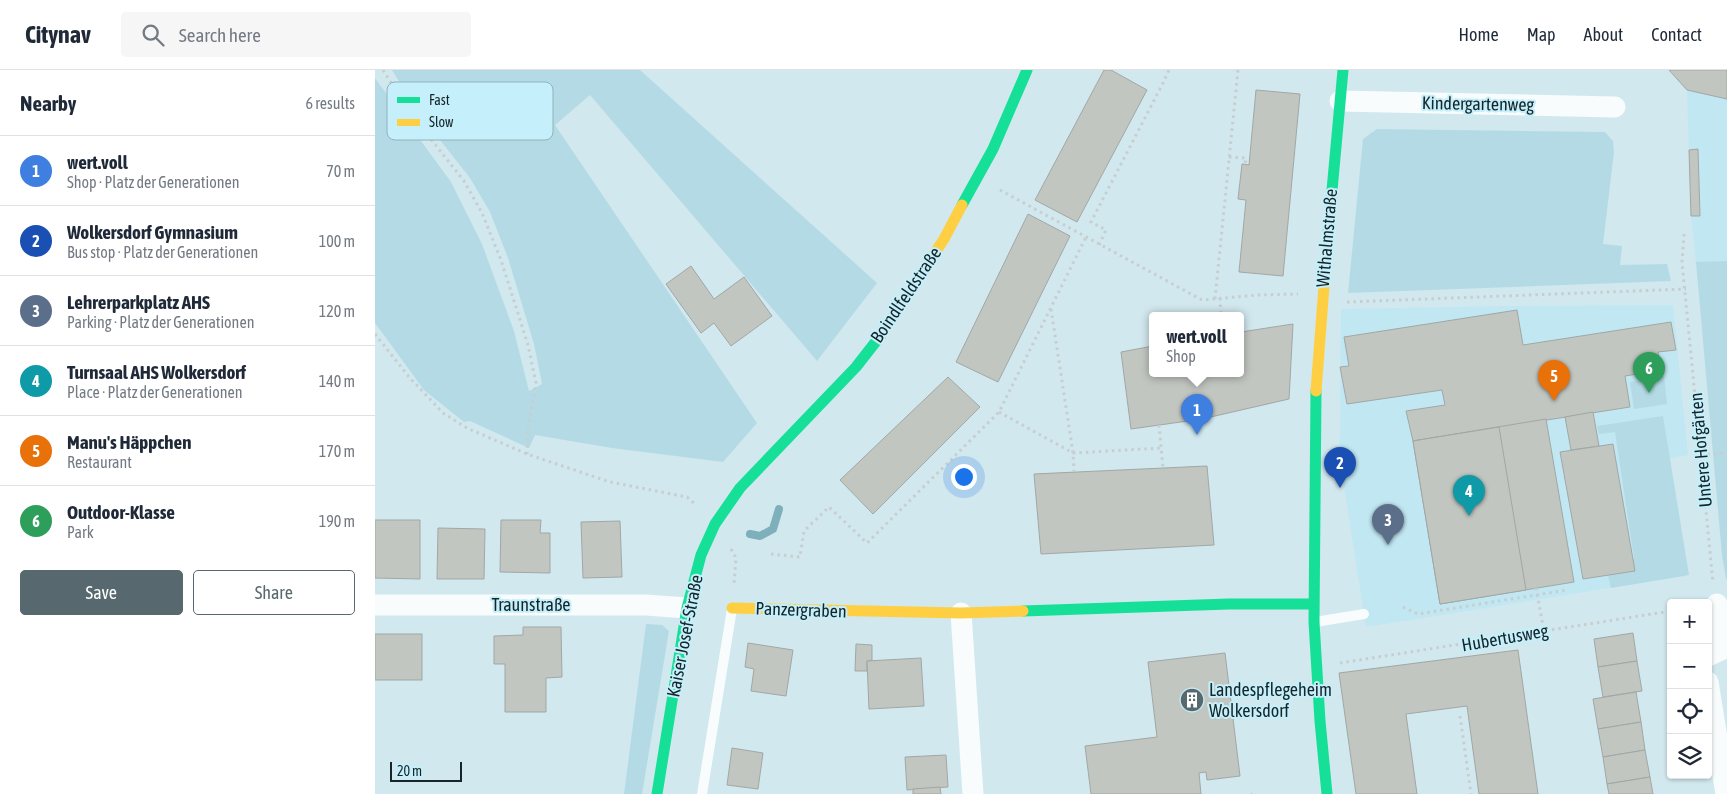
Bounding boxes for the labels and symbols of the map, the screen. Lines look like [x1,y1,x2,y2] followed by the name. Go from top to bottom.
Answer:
[387,82,553,140] legend
[429,92,450,108] text: Fast
[1422,92,1535,115] street label: Kindergartenweg
[429,114,454,130] text: Slow
[1312,188,1341,288] street label: Withalmstraße
[866,243,945,347] street label: Boindlfeldstraße
[1633,352,1665,393] pin: 6
[1538,360,1570,401] pin: 5
[1685,392,1716,508] street label: Untere Hofgärten
[1181,394,1213,435] pin: 1
[1324,447,1356,488] pin: 2
[951,464,977,490] your location
[1453,475,1485,516] pin: 4
[1372,504,1404,545] pin: 3
[662,573,707,699] street label: Kaiser Josef-Straße
[491,594,571,615] street label: Traunstraße
[755,597,847,622] street label: Panzergraben
[1460,620,1550,655] street label: Hubertusweg
[1209,679,1332,721] place label: Landespflegeheim Wolkersdorf
[1179,687,1205,713] building icon: Landespflegeheim Wolkersdorf
[390,759,463,782] scale bar

